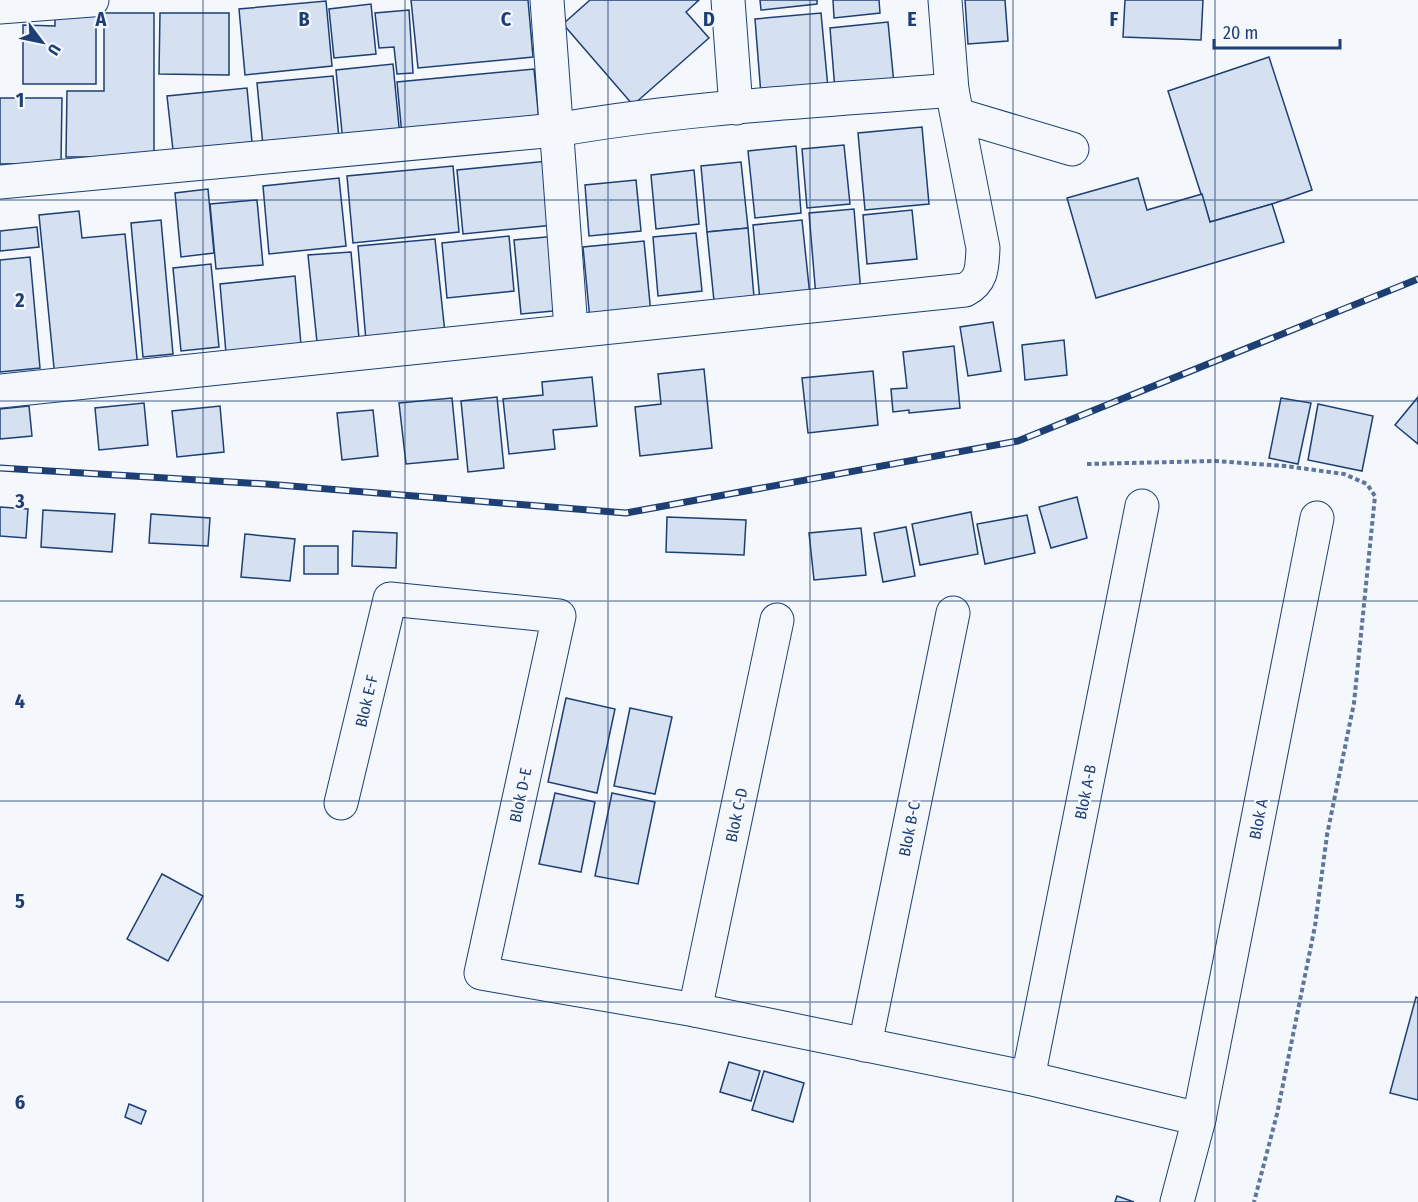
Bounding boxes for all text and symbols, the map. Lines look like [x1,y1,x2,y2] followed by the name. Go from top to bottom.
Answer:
[95,7,108,31] text: A
[298,7,310,31] text: B
[501,7,512,31] text: C
[703,7,715,31] text: D
[907,7,917,31] text: E
[1110,7,1119,31] text: F
[12,12,72,72] north arrow
[1214,12,1340,50] scale bar
[1223,22,1258,44] text: 20 m
[44,41,65,59] text: U
[16,88,24,112] text: 1
[14,288,25,312] text: 2
[14,489,25,513] text: 3
[351,673,382,729] street label: Blok E-F
[15,689,25,713] text: 4
[1071,763,1100,821] street label: Blok A-B
[505,766,536,824] street label: Blok D-E
[721,786,751,844] street label: Blok C-D
[1245,797,1272,841] street label: Blok A
[895,800,924,858] street label: Blok B-C
[15,889,25,913] text: 5
[15,1090,25,1114] text: 6

